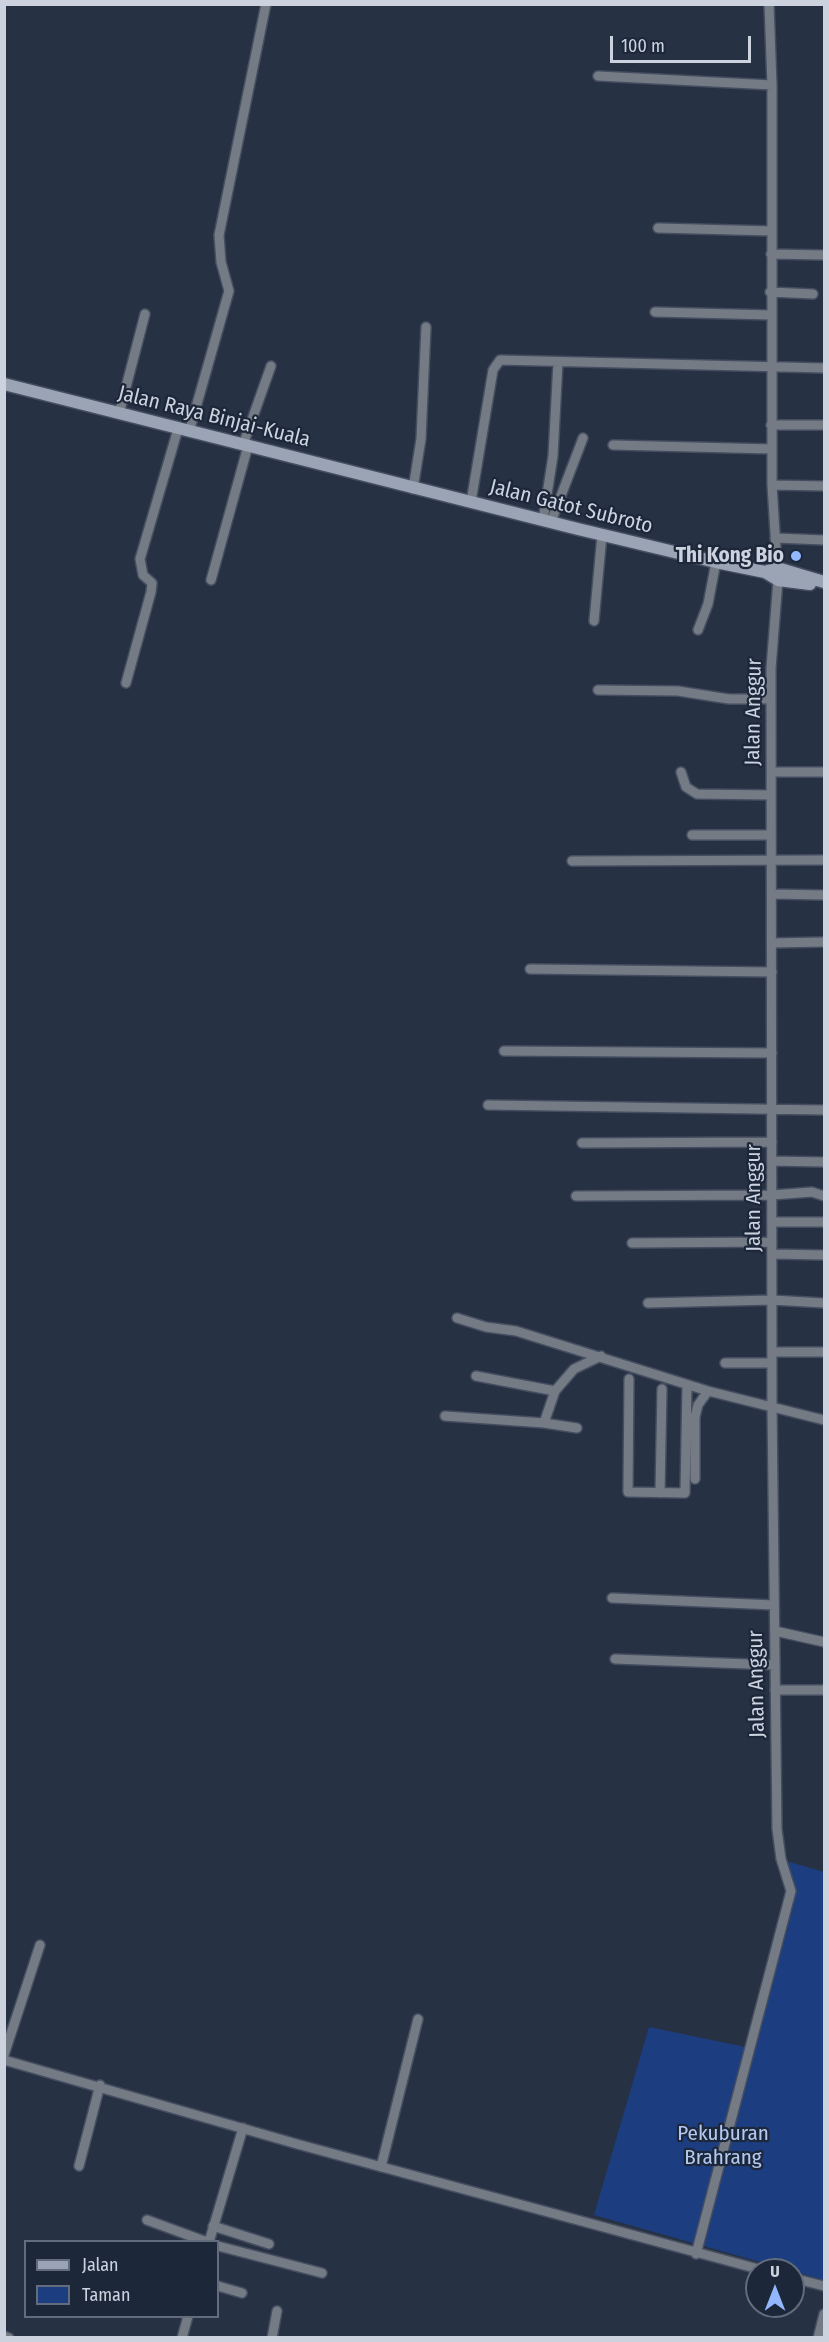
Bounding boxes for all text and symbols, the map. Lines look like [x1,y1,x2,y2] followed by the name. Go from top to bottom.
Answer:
[613,24,754,62] scale bar
[621,35,665,57] text: 100 m
[115,381,313,453] street label: Jalan Raya Binjai-Kuala
[487,475,655,539] street label: Jalan Gatot Subroto
[676,543,784,569] place label: Thi Kong Bio
[789,549,803,563] marker: Thi Kong Bio
[740,658,768,766] street label: Jalan Anggur
[741,1144,767,1252] street label: Jalan Anggur
[743,1630,771,1738] street label: Jalan Anggur
[677,2121,769,2171] park label: Pekuburan Brahrang
[24,2240,219,2318] legend
[82,2254,119,2276] text: Jalan
[745,2258,805,2318] north arrow
[770,2262,780,2281] text: U
[82,2284,130,2306] text: Taman

